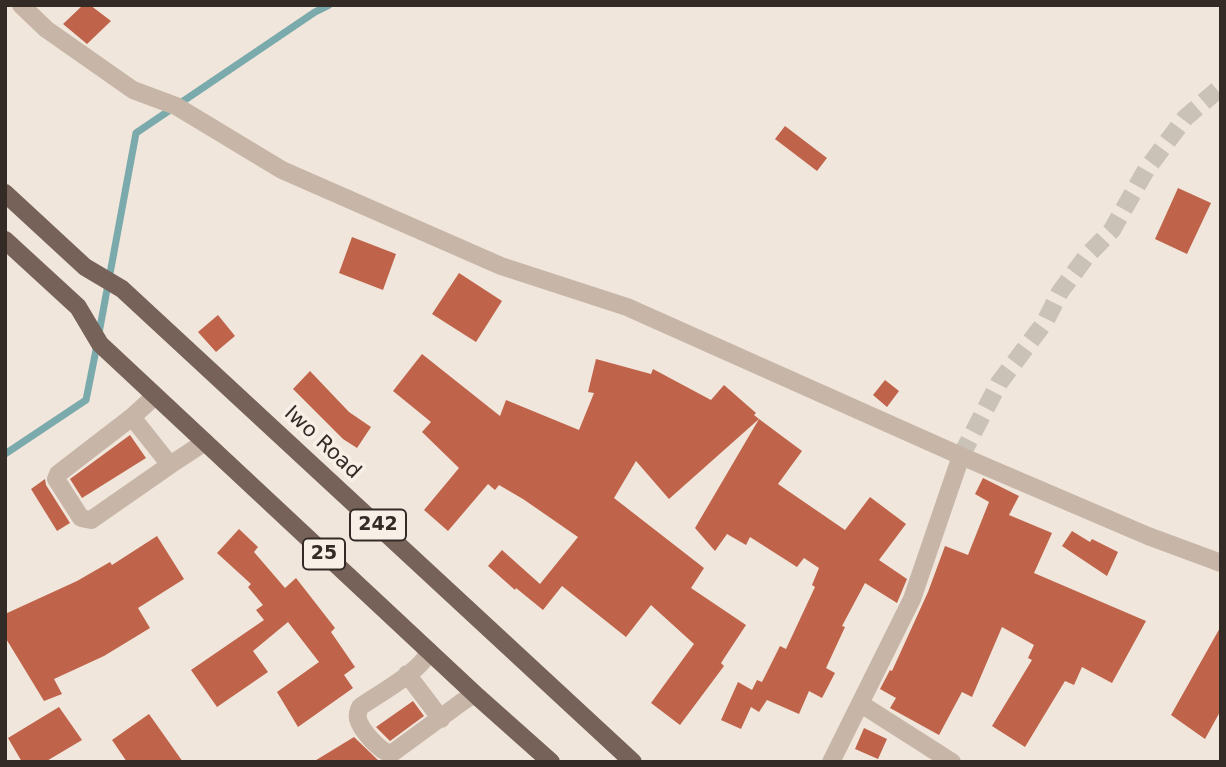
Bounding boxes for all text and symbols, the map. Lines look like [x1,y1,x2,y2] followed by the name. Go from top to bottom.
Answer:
[278,401,366,485] street label: Iwo Road
[350,510,406,540] road number: 242
[303,538,345,569] road number: 25

